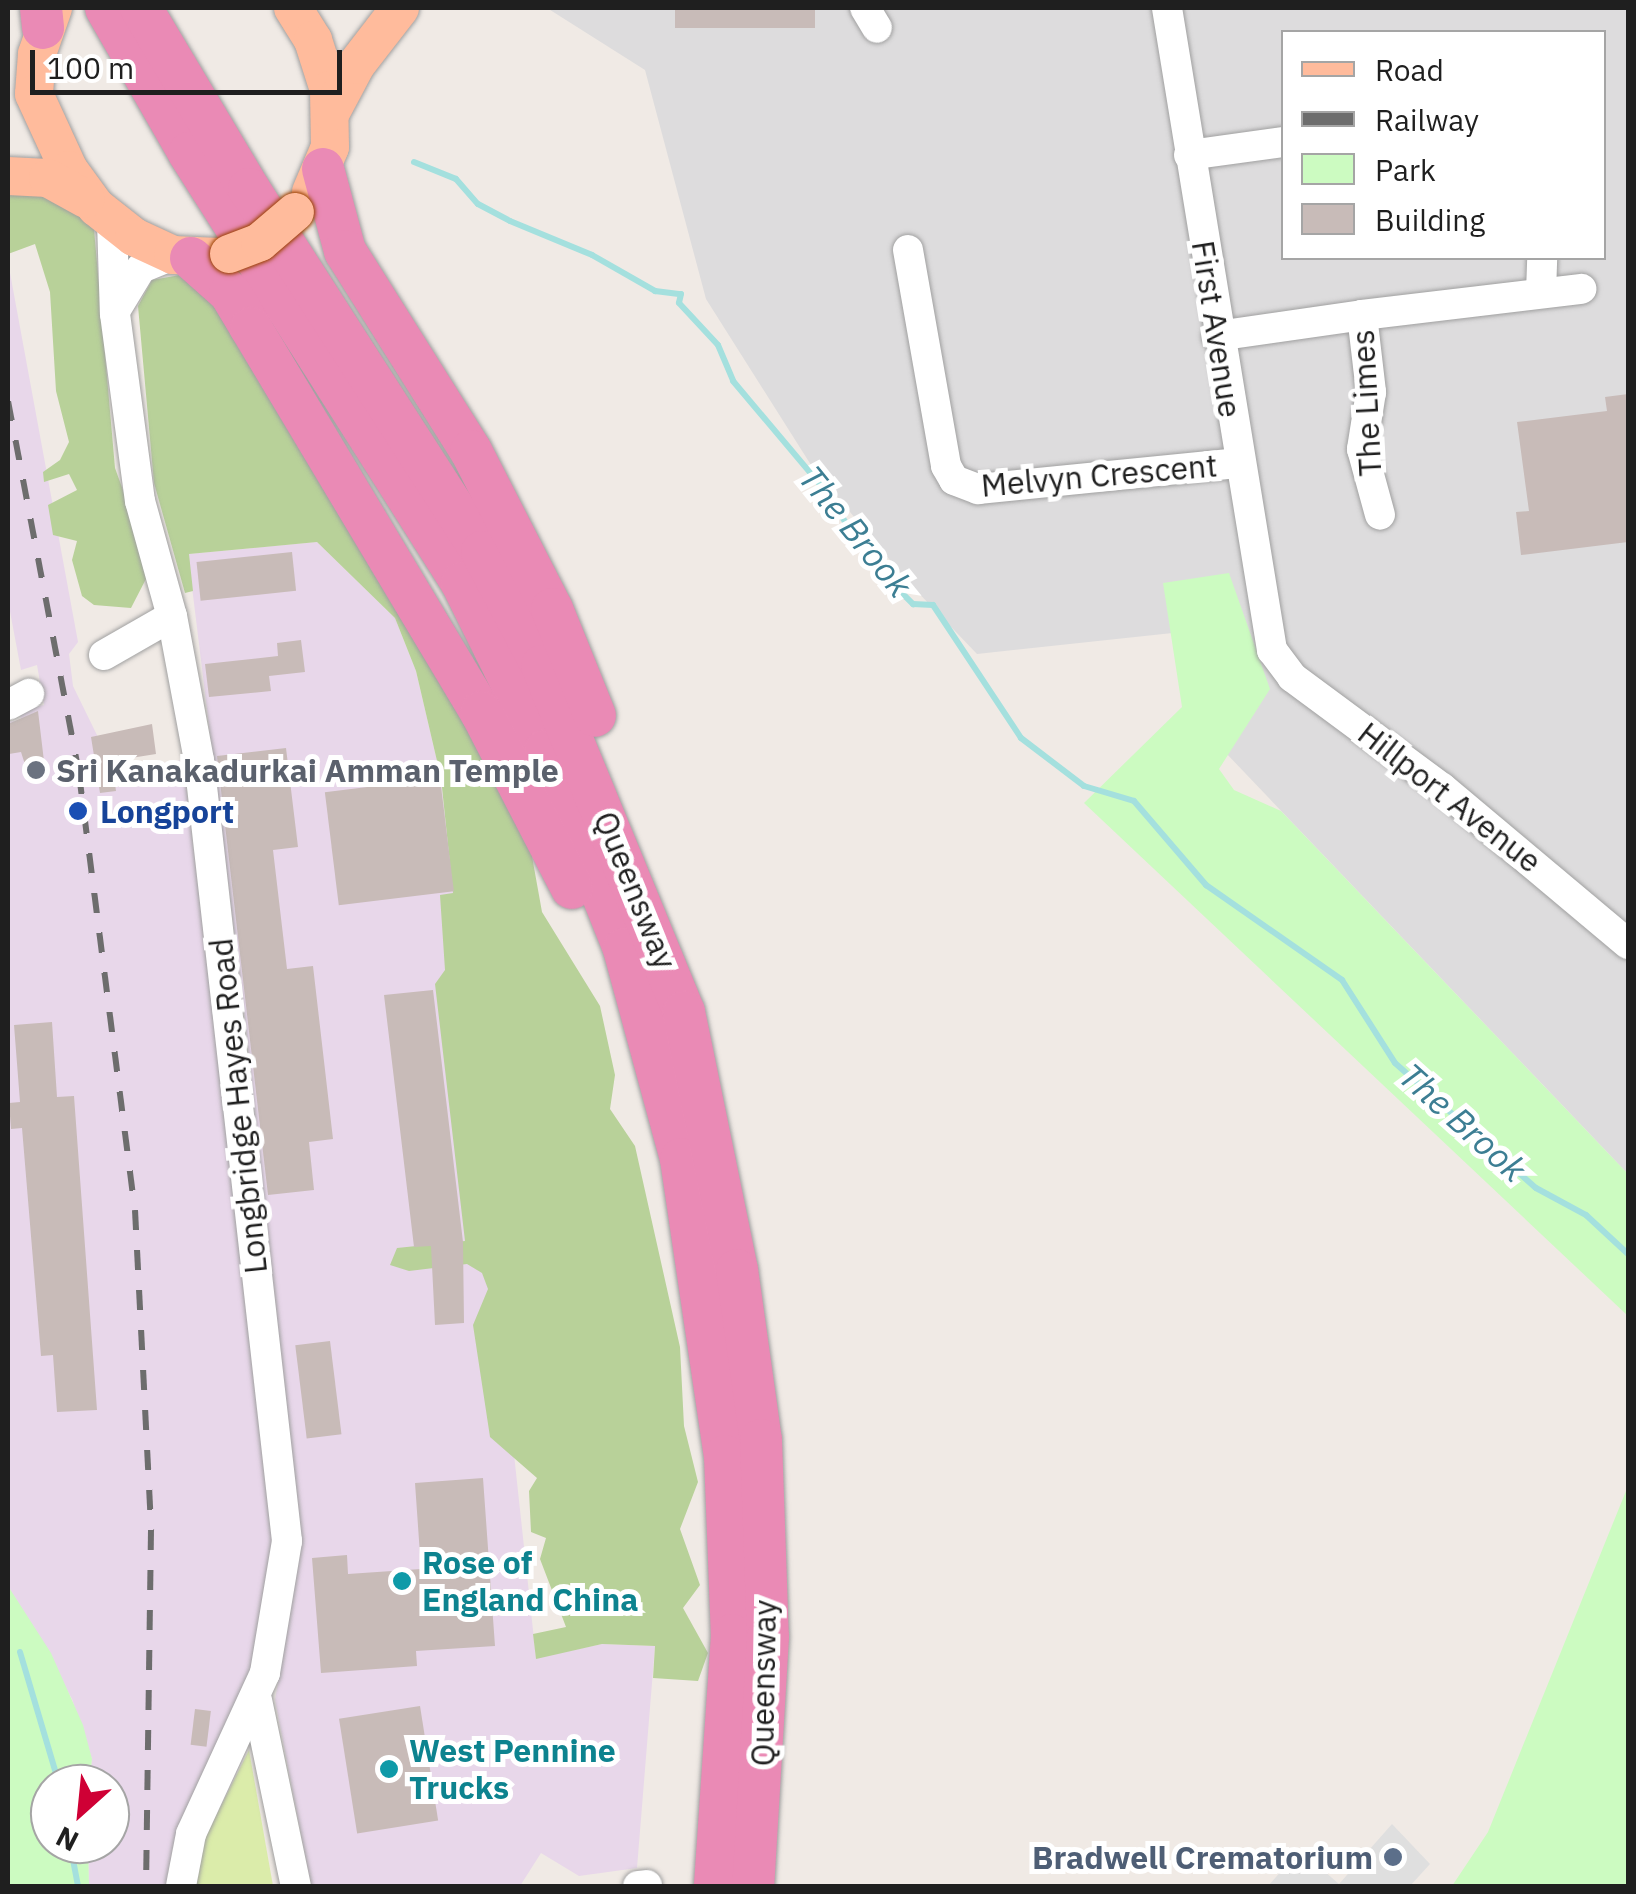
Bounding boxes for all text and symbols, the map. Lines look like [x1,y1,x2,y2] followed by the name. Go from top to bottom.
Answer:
[35,30,348,92] scale bar
[1281,30,1606,260] legend
[47,48,134,87] text: 100 m
[1375,50,1444,89] text: Road
[1375,100,1479,139] text: Railway
[1375,150,1436,189] text: Park
[1375,200,1485,239] text: Building
[1184,238,1250,420] street label: First Avenue
[1343,329,1389,477] street label: The Limes
[979,446,1219,504] street label: Melvyn Crescent
[790,457,922,605] water label: The Brook
[1351,714,1549,880] street label: Hillport Avenue
[56,751,559,789] place label: Sri Kanakadurkai Amman Temple
[25,759,47,781] marker: Sri Kanakadurkai Amman Temple
[100,792,234,830] place label: Longport
[65,798,91,824] marker: Longport
[587,806,685,974] street label: Queensway
[201,936,275,1276] street label: Longbridge Hayes Road
[1391,1054,1535,1190] water label: The Brook
[422,1544,638,1619] place label: Rose of England China
[391,1570,413,1592] marker: Rose of England China
[742,1599,784,1767] street label: Queensway
[409,1732,616,1807] place label: West Pennine Trucks
[378,1758,400,1780] marker: West Pennine Trucks
[30,1764,130,1864] north arrow
[50,1818,84,1860] text: N
[1032,1838,1373,1876] place label: Bradwell Crematorium
[1382,1846,1404,1868] marker: Bradwell Crematorium

